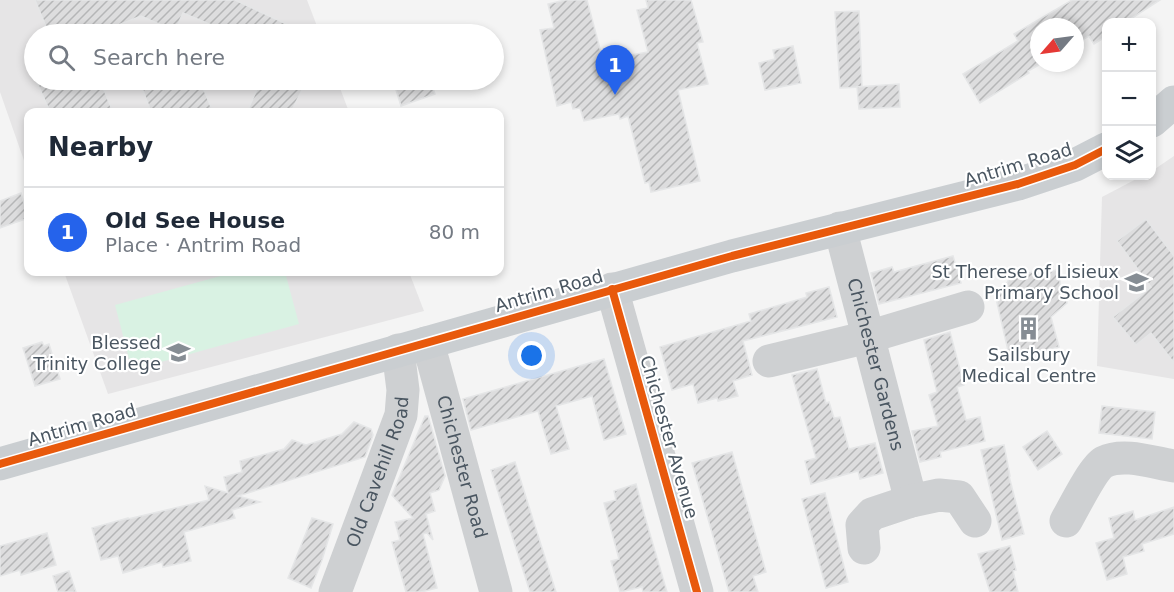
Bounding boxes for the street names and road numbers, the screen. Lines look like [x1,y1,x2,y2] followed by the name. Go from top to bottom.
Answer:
[961,138,1074,191] street label: Antrim Road
[492,265,605,316] street label: Antrim Road
[843,276,908,453] street label: Chichester Gardens
[636,353,703,521] street label: Chichester Avenue
[433,393,492,540] street label: Chichester Road
[342,396,412,550] street label: Old Cavehill Road
[25,399,138,450] street label: Antrim Road

